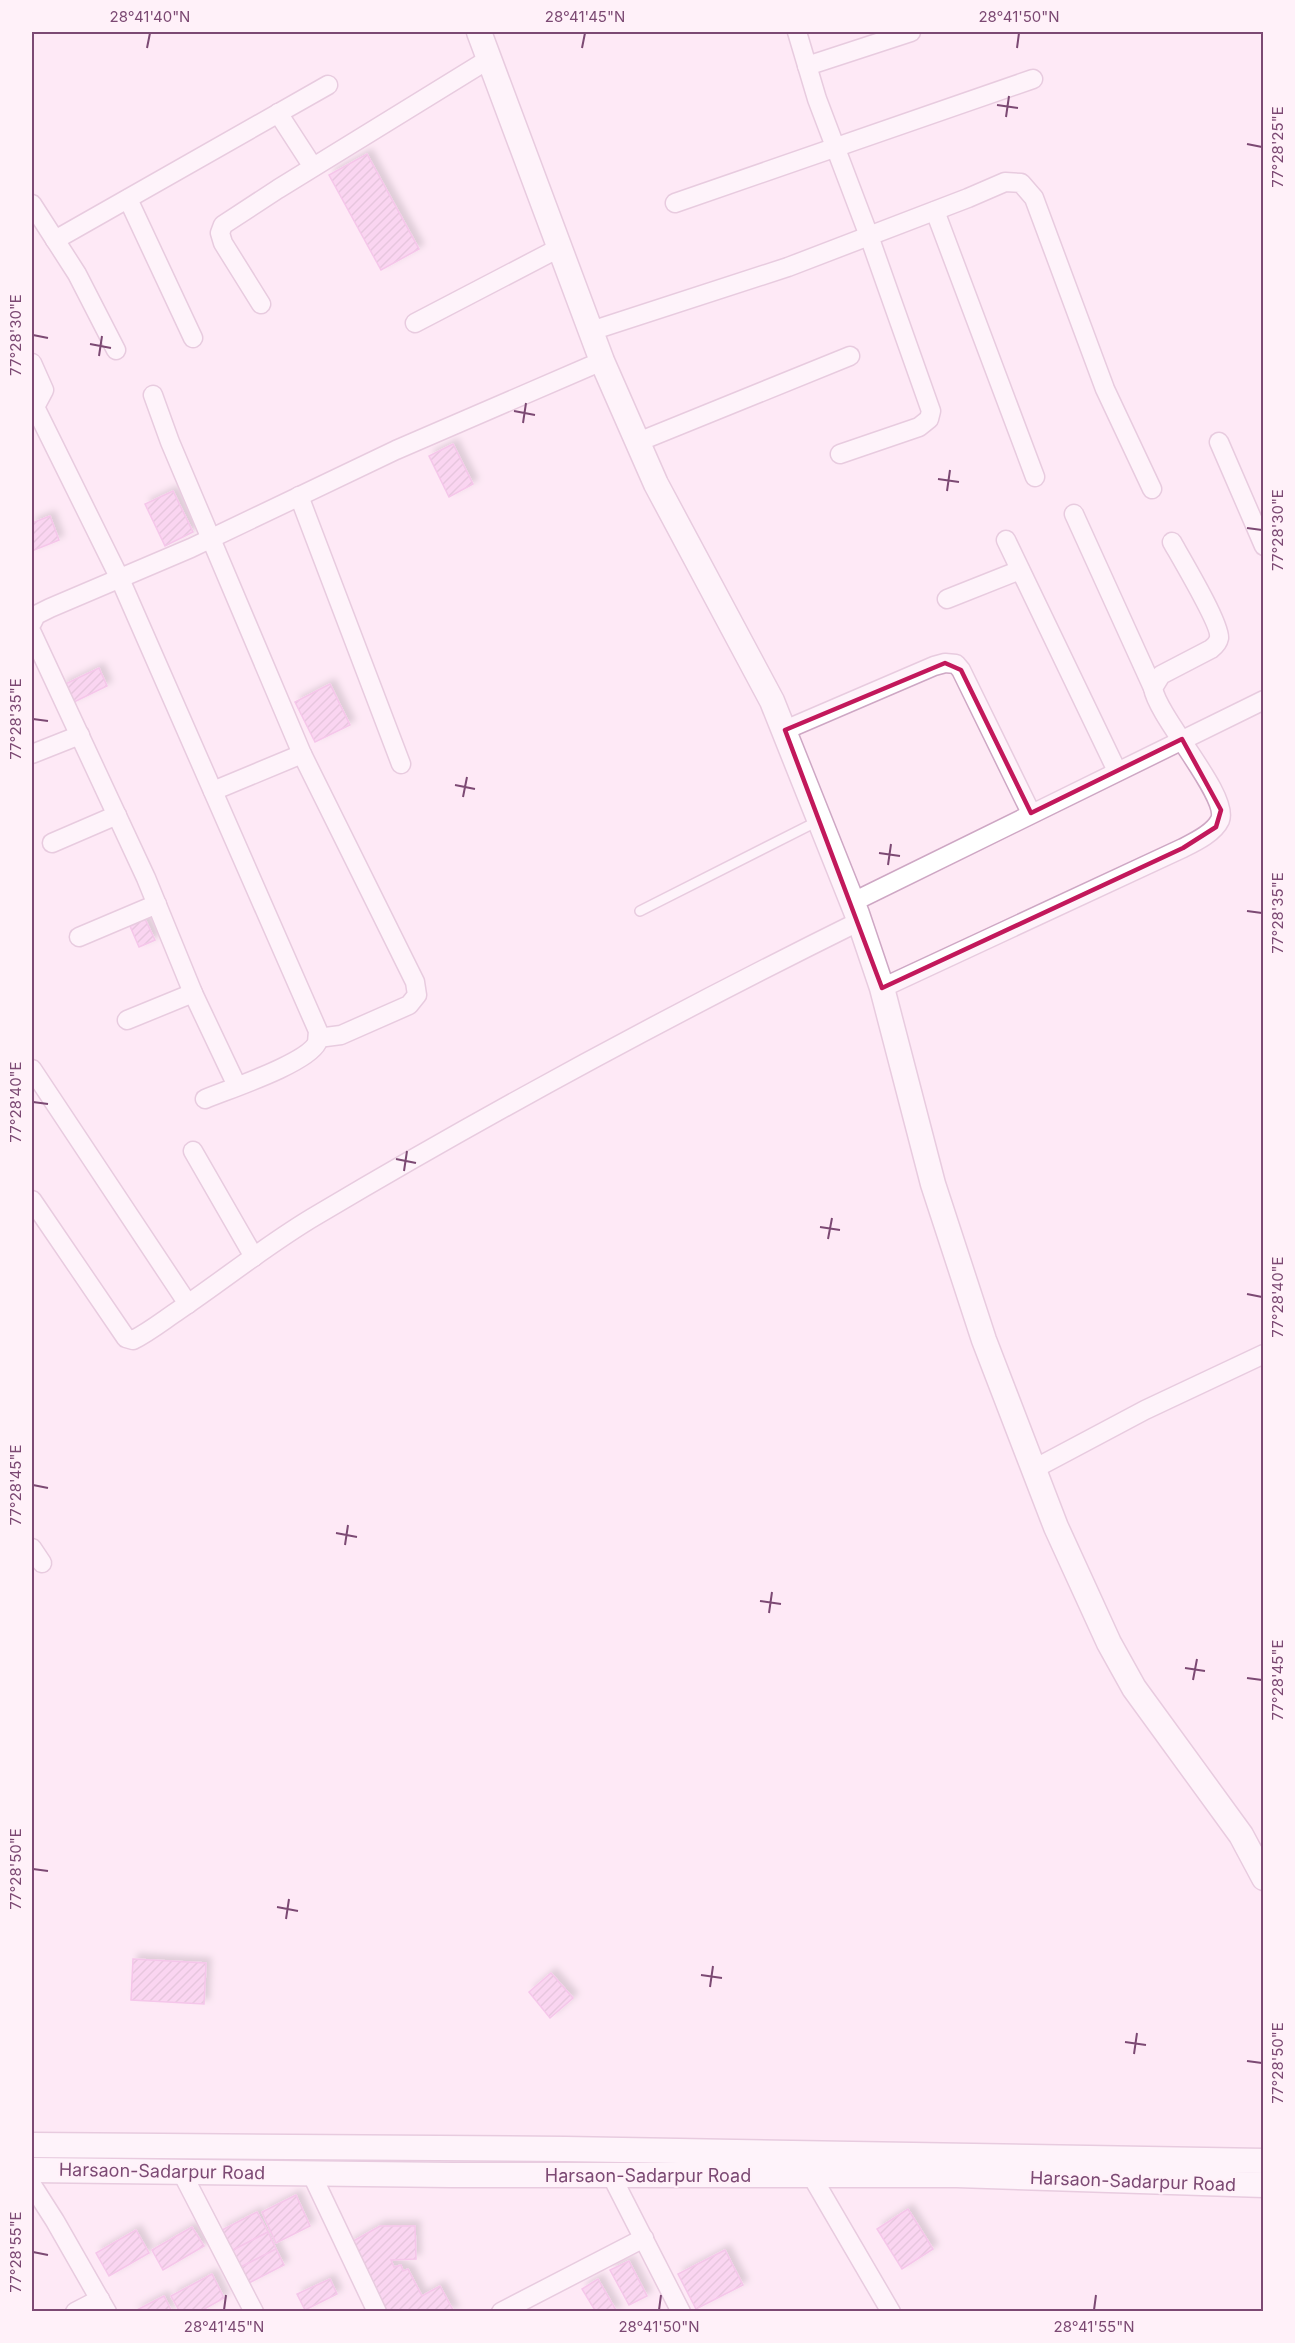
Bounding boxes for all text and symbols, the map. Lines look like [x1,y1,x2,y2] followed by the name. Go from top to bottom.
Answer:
[110,7,190,26] text: 28°41'40"N
[545,7,625,26] text: 28°41'45"N
[978,7,1060,26] text: 28°41'50"N
[1268,106,1287,188] text: 77°28'25"E
[6,294,25,376] text: 77°28'30"E
[1268,489,1287,571] text: 77°28'30"E
[6,678,25,760] text: 77°28'35"E
[1268,872,1287,954] text: 77°28'35"E
[6,1061,25,1143] text: 77°28'40"E
[1268,1256,1287,1338] text: 77°28'40"E
[6,1445,25,1525] text: 77°28'45"E
[1268,1640,1287,1720] text: 77°28'45"E
[6,1828,25,1910] text: 77°28'50"E
[1268,2022,1287,2104] text: 77°28'50"E
[59,2159,265,2183] street label: Harsaon-Sadarpur Road
[545,2165,751,2186] street label: Harsaon-Sadarpur Road
[1030,2167,1236,2195] street label: Harsaon-Sadarpur Road
[6,2211,25,2293] text: 77°28'55"E
[184,2317,264,2336] text: 28°41'45"N
[618,2317,700,2336] text: 28°41'50"N
[1054,2317,1134,2336] text: 28°41'55"N

